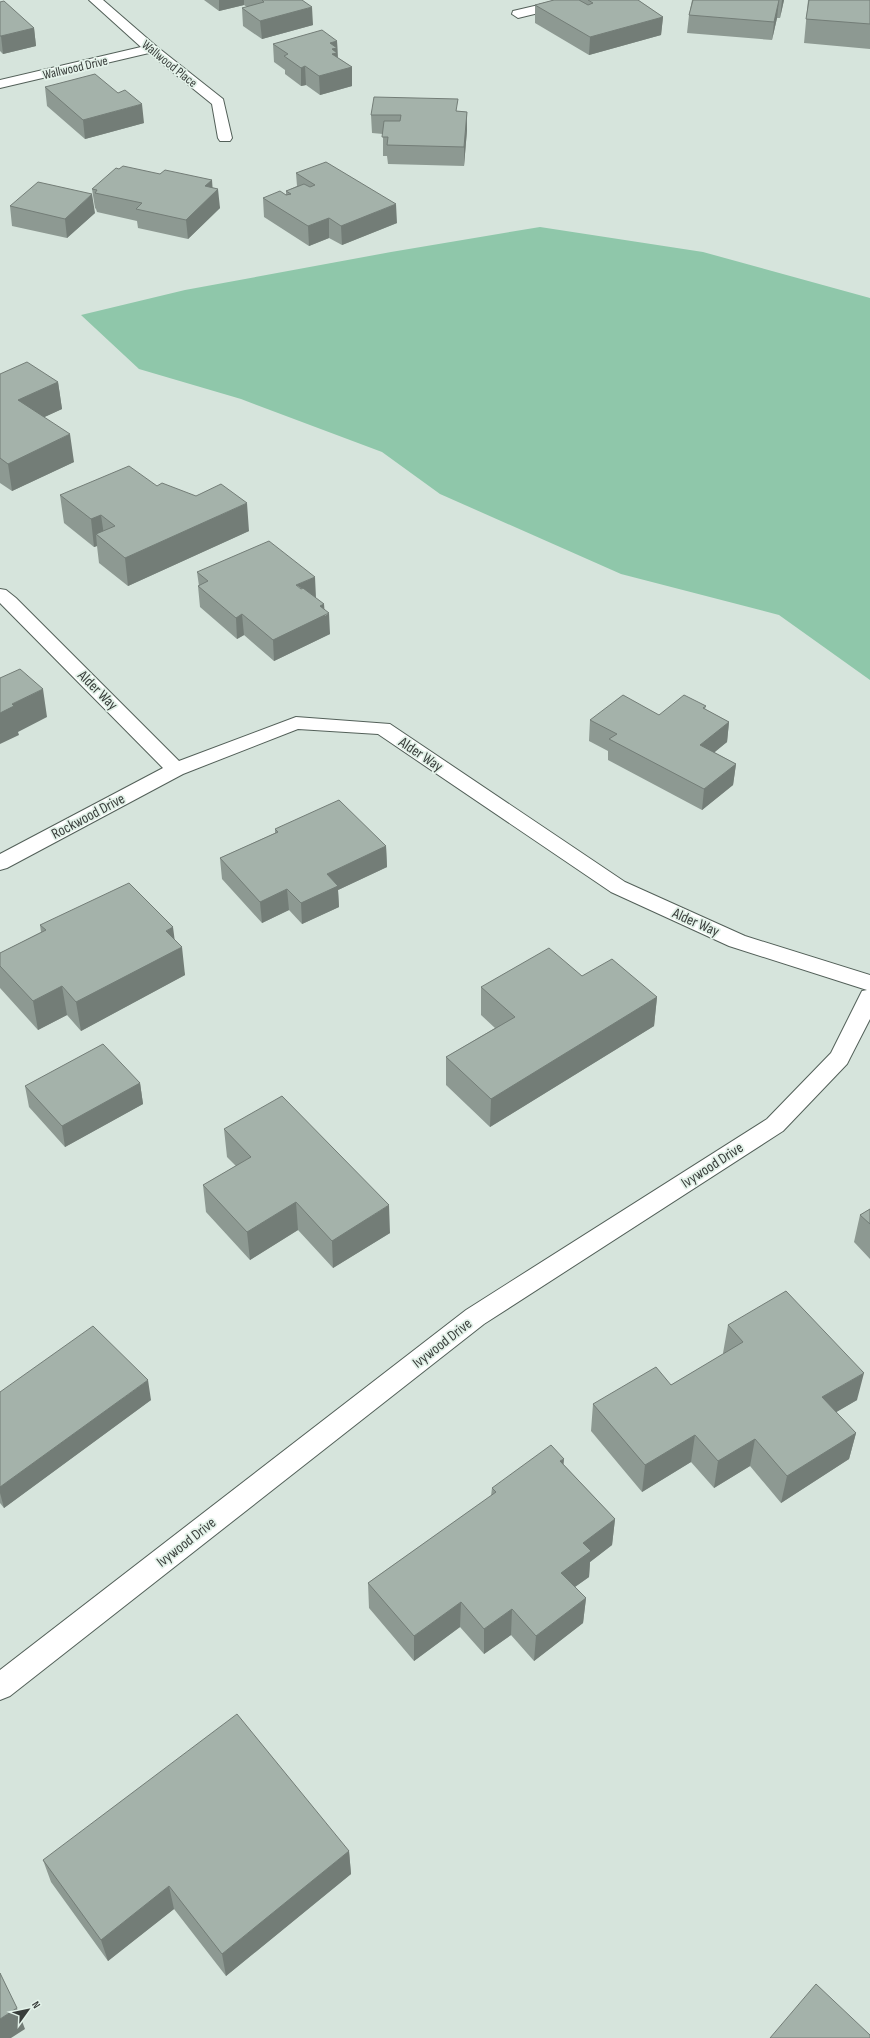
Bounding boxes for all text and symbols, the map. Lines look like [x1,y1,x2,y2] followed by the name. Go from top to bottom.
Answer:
[138,37,200,91] street label: Wallwood Place
[41,53,109,83] street label: Wallwood Drive
[73,666,122,715] street label: Alder Way
[394,732,447,776] street label: Alder Way
[48,789,128,844] street label: Rockwood Drive
[669,903,722,941] street label: Alder Way
[678,1138,747,1193] street label: Ivywood Drive
[409,1314,476,1373] street label: Ivywood Drive
[153,1513,220,1572] street label: Ivywood Drive
[8,1990,48,2030] north arrow
[29,1999,43,2011] text: N

